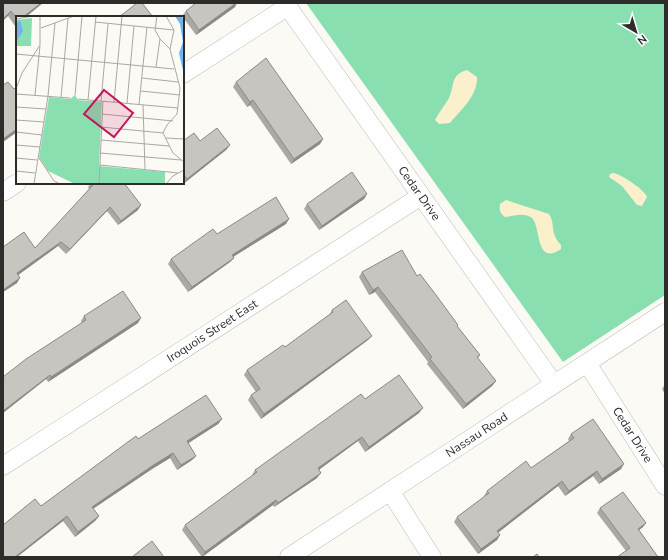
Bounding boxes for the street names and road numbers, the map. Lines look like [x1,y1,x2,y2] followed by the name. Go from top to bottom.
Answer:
[395,163,444,224] street label: Cedar Drive
[164,295,261,366] street label: Iroquois Street East
[609,404,656,466] street label: Cedar Drive
[443,409,511,461] street label: Nassau Road

